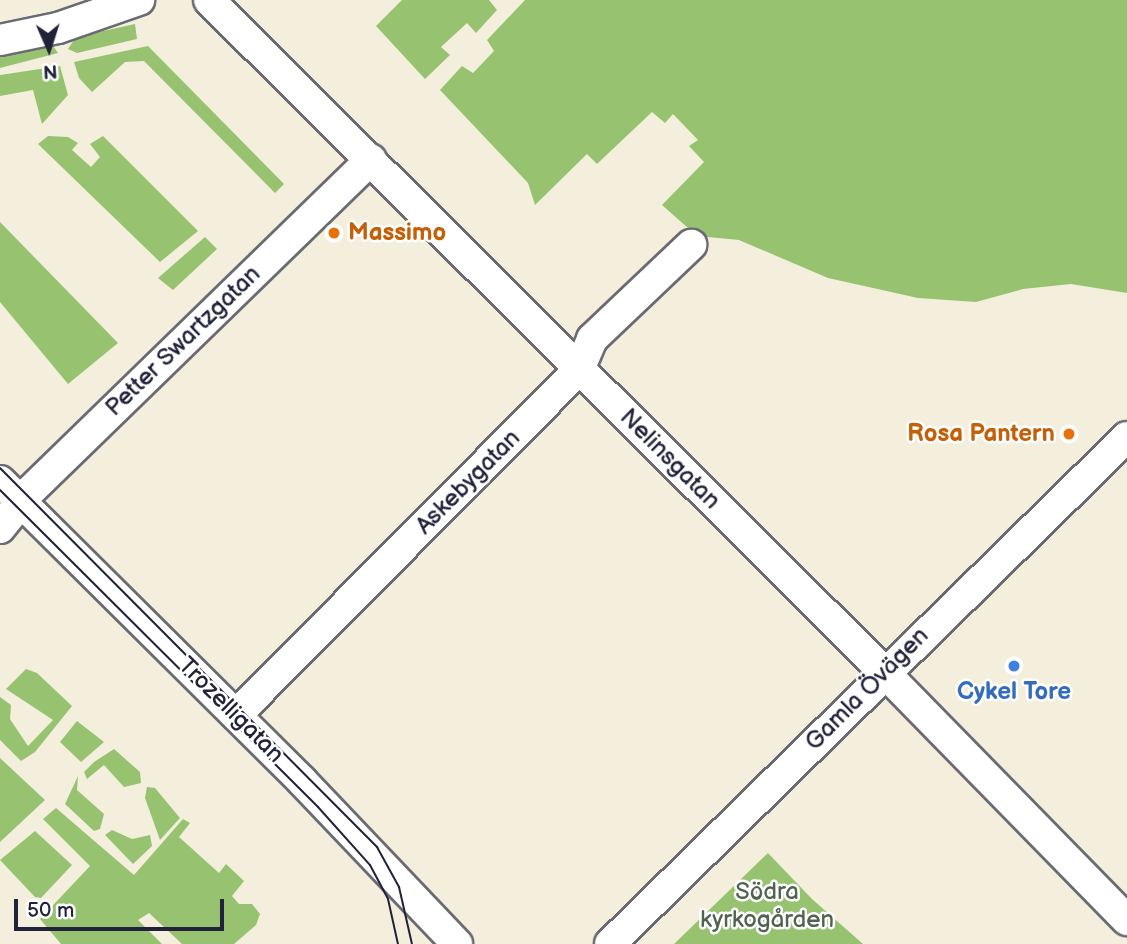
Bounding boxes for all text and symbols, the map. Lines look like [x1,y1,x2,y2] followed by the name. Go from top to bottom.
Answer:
[14,14,84,84] north arrow
[42,59,58,82] text: N
[348,219,446,247] place label: Massimo
[326,225,342,241] marker: Massimo
[99,260,267,422] street label: Petter Swartzgatan
[614,403,726,515] street label: Nelinsgatan
[907,420,1055,448] place label: Rosa Pantern
[410,424,526,540] street label: Askebygatan
[1061,426,1077,442] marker: Rosa Pantern
[799,621,935,757] street label: Gamla Övägen
[172,651,290,769] street label: Trozelligatan
[1006,658,1022,674] marker: Cykel Tore
[957,678,1071,706] place label: Cykel Tore
[700,878,834,934] park label: Södra kyrkogården
[18,884,228,928] scale bar
[27,898,74,923] text: 50 m

